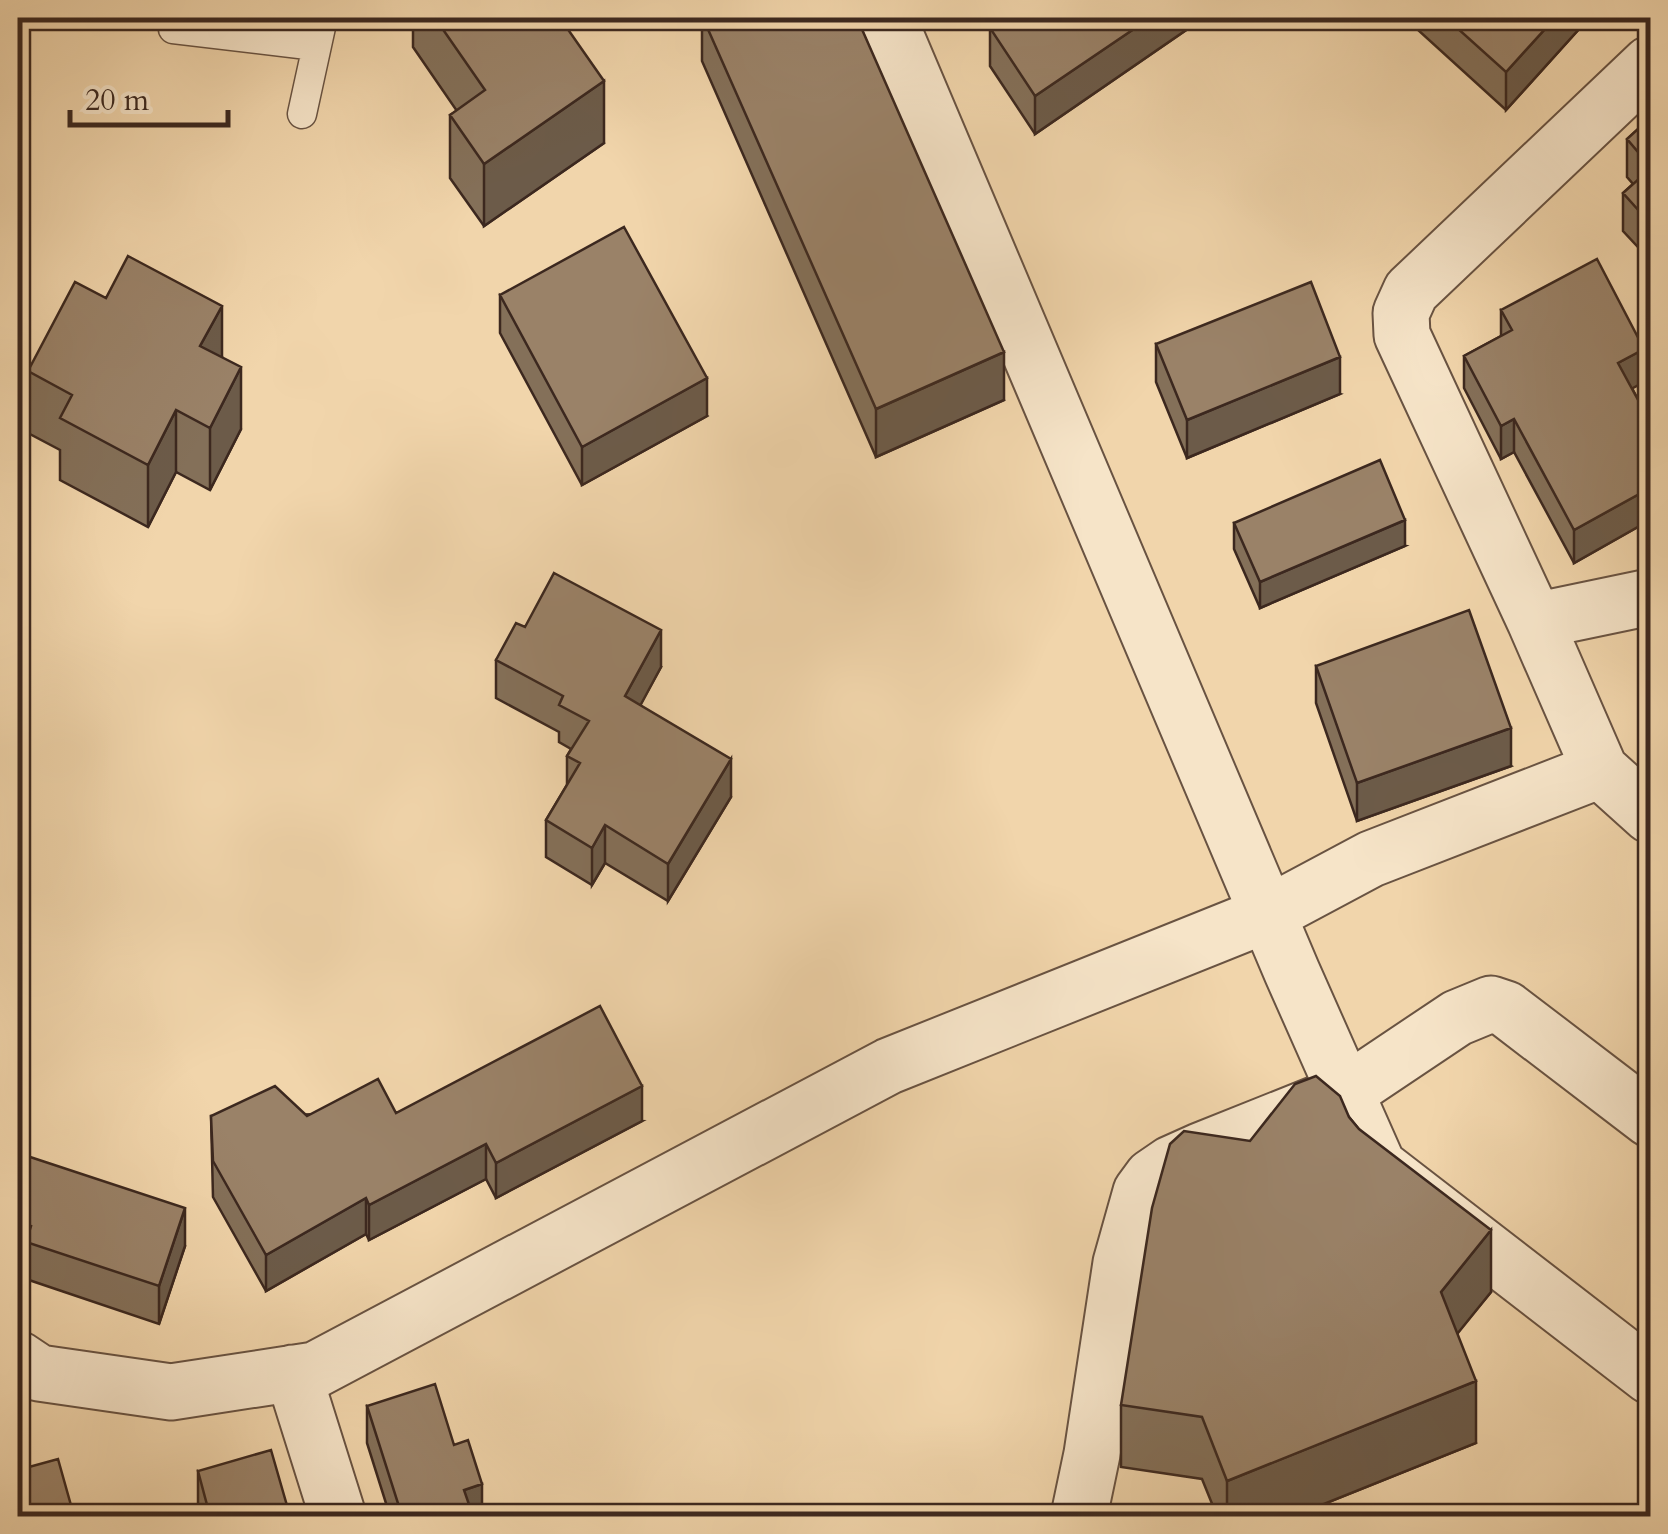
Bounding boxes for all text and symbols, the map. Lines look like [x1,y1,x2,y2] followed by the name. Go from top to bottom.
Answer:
[70,65,228,127] scale bar
[85,80,150,121] text: 20 m

